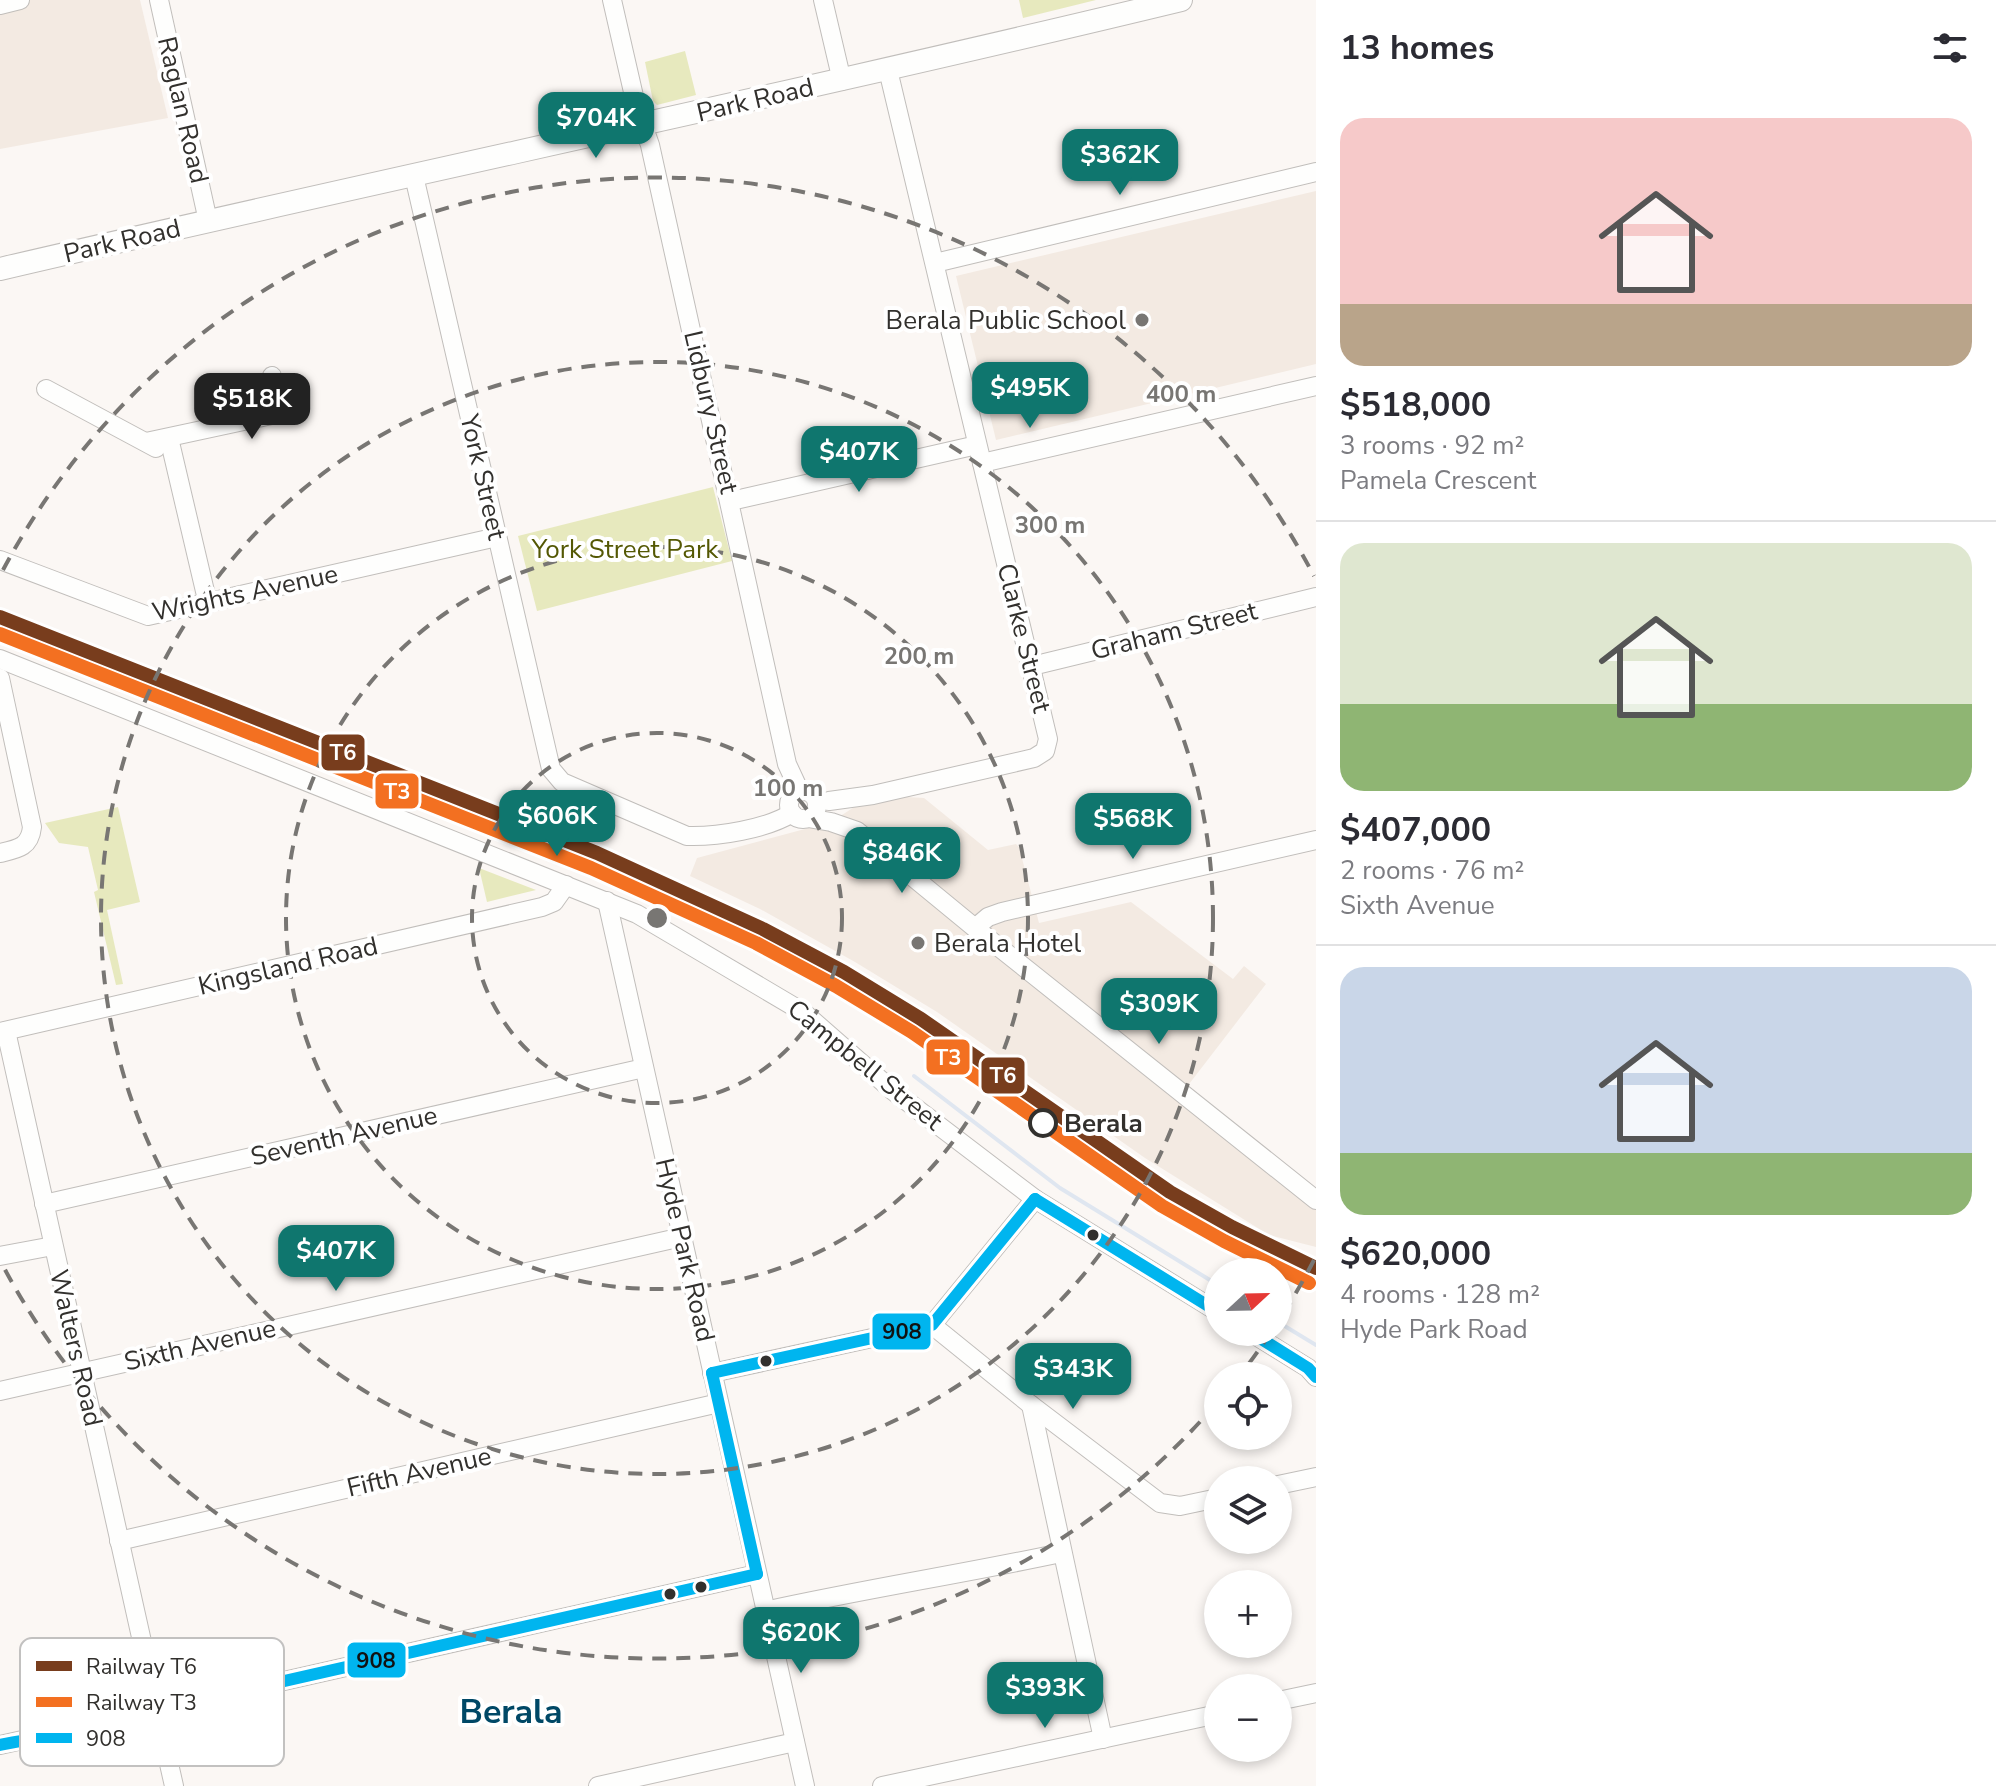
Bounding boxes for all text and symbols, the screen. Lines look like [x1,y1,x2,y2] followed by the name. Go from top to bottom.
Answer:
[1340,25,1494,71] text: 13 homes
[1928,26,1972,70] icon: filters
[149,33,217,187] street label: Raglan Road
[693,70,817,130] street label: Park Road
[540,92,652,160] pin: $704K
[556,100,636,135] text: $704K
[1064,129,1176,197] pin: $362K
[1080,137,1160,172] text: $362K
[1584,170,1728,314] icon: home
[60,211,184,271] street label: Park Road
[886,303,1126,338] place label: Berala Public School
[1133,311,1151,329] marker: Berala Public School
[675,327,747,498] street label: Lidbury Street
[974,362,1086,430] pin: $495K
[990,370,1070,405] text: $495K
[196,373,308,441] pin: $518K
[1146,378,1216,410] text: 400 m
[212,381,292,416] text: $518K
[1340,382,1491,428] text: $518,000
[451,410,515,544] street label: York Street
[803,426,915,494] pin: $407K
[1340,428,1524,463] text: 3 rooms · 92 m²
[819,434,899,469] text: $407K
[1340,463,1536,498] text: Pamela Crescent
[1015,509,1085,541] text: 300 m
[531,532,719,567] park label: York Street Park
[149,556,341,630] street label: Wrights Avenue
[989,560,1060,717] street label: Clarke Street
[1087,593,1262,669] street label: Graham Street
[1584,595,1728,739] icon: home
[884,640,954,672] text: 200 m
[320,733,366,772] line badge: T6
[330,738,356,768] text: T6
[374,772,420,810] line badge: T3
[753,772,823,804] text: 100 m
[384,777,410,807] text: T3
[501,790,613,858] pin: $606K
[1077,793,1189,861] pin: $568K
[517,798,597,833] text: $606K
[1093,801,1173,836] text: $568K
[1340,807,1491,853] text: $407,000
[846,827,958,895] pin: $846K
[862,835,942,870] text: $846K
[1340,853,1524,888] text: 2 rooms · 76 m²
[1340,888,1495,923] text: Sixth Avenue
[643,904,671,932] centre of rings
[934,926,1081,961] place label: Berala Hotel
[195,928,381,1004] street label: Kingsland Road
[909,934,927,952] marker: Berala Hotel
[1103,978,1215,1046] pin: $309K
[1119,986,1199,1021] text: $309K
[780,992,951,1139] street label: Campbell Street
[1584,1019,1728,1163] icon: home
[925,1038,971,1076] line badge: T3
[935,1043,961,1073] text: T3
[980,1056,1026,1095] line badge: T6
[990,1061,1016,1091] text: T6
[247,1098,441,1174] street label: Seventh Avenue
[1064,1106,1143,1141] place label: Berala
[1029,1109,1057,1137] marker: Berala
[647,1155,723,1345] street label: Hyde Park Road
[280,1225,392,1293] pin: $407K
[1085,1227,1101,1243] unlabelled marker
[1340,1231,1491,1277] text: $620,000
[296,1233,376,1268] text: $407K
[1204,1258,1292,1346] north arrow
[1204,1258,1292,1762] map controls
[41,1266,111,1430] street label: Walters Road
[1340,1277,1540,1312] text: 4 rooms · 128 m²
[121,1311,279,1379] street label: Sixth Avenue
[871,1312,932,1351] line badge: 908
[1340,1312,1528,1347] text: Hyde Park Road
[882,1317,922,1347] text: 908
[1017,1343,1129,1411] pin: $343K
[1033,1351,1113,1386] text: $343K
[758,1353,774,1369] unlabelled marker
[1204,1362,1292,1450] button: locate
[343,1438,495,1506] street label: Fifth Avenue
[1204,1466,1292,1554] button: layers
[1204,1570,1292,1658] button: +
[693,1579,709,1595] unlabelled marker
[662,1586,678,1602] unlabelled marker
[745,1607,857,1675] pin: $620K
[761,1615,841,1650] text: $620K
[20,1638,284,1766] legend
[346,1641,407,1679] line badge: 908
[356,1646,396,1676] text: 908
[86,1652,197,1682] text: Railway T6
[989,1662,1101,1730] pin: $393K
[1005,1670,1085,1705] text: $393K
[1204,1674,1292,1762] button: −
[86,1688,197,1718] text: Railway T3
[459,1689,563,1735] district label: Berala
[86,1724,126,1754] text: 908

